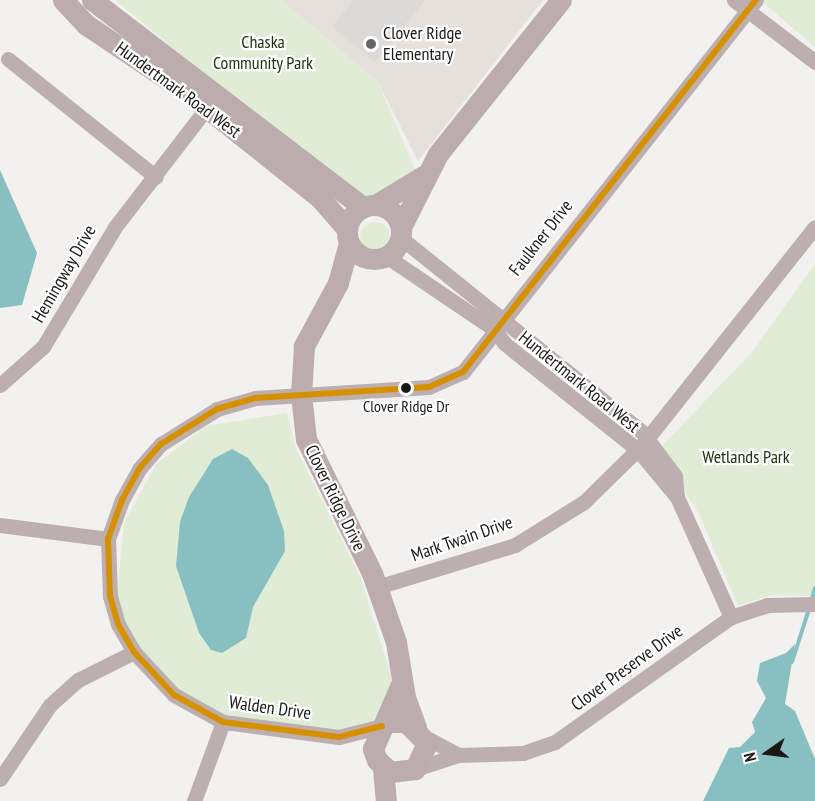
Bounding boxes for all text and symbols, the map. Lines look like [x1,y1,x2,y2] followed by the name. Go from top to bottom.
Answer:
[383,23,462,66] place label: Clover Ridge Elementary
[213,32,313,74] park label: Chaska Community Park
[111,37,245,143] street label: Hundertmark Road West
[364,37,378,51] marker: Clover Ridge Elementary
[505,196,577,280] street label: Faulkner Drive
[27,221,101,327] street label: Hemingway Drive
[514,326,644,438] street label: Hundertmark Road West
[400,382,412,394] marker: Clover Ridge Dr
[363,396,449,416] place label: Clover Ridge Dr
[300,441,370,555] street label: Clover Ridge Drive
[702,446,790,468] park label: Wetlands Park
[408,511,516,567] street label: Mark Twain Drive
[567,620,687,716] street label: Clover Preserve Drive
[228,692,312,724] street label: Walden Drive
[737,723,797,783] north arrow
[739,751,760,764] text: N

